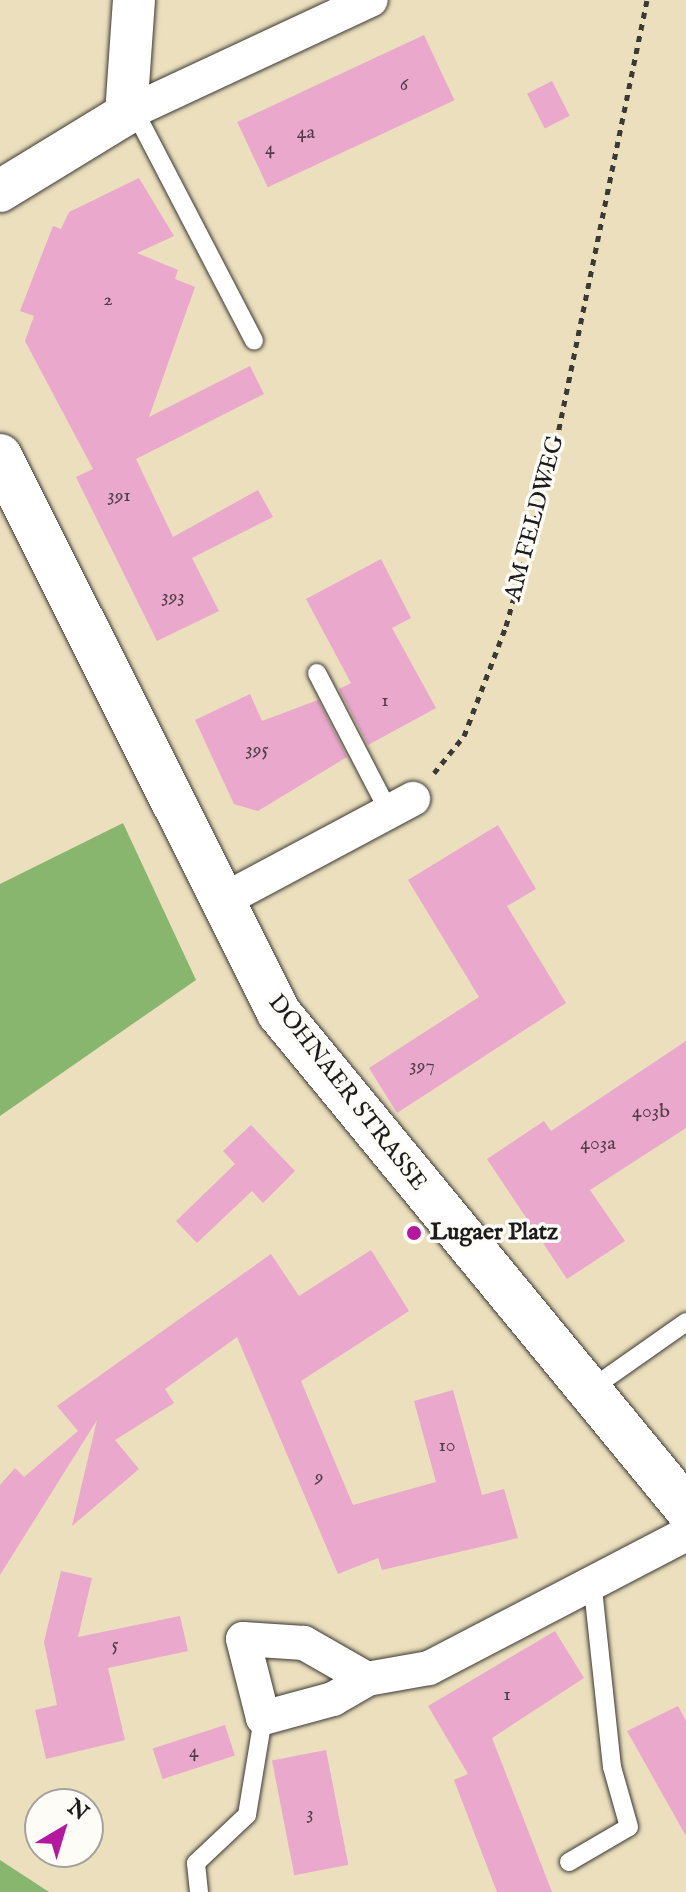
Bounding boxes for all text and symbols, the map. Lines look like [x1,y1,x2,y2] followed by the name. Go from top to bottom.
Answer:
[400,72,408,96] house number: 6
[297,120,315,144] house number: 4a
[265,136,275,160] house number: 4
[103,287,113,311] house number: 2
[499,432,571,604] street label: AM FELDWEG
[107,483,131,507] house number: 391
[161,584,185,608] house number: 393
[381,688,389,712] house number: 1
[245,737,269,761] house number: 395
[261,989,433,1197] street label: DOHNAER STRASSE
[409,1053,435,1077] house number: 397
[632,1099,670,1123] house number: 403b
[580,1131,616,1155] house number: 403a
[430,1219,558,1247] place label: Lugaer Platz
[405,1224,423,1242] marker: Lugaer Platz
[438,1433,456,1457] house number: 10
[315,1464,323,1488] house number: 9
[111,1632,119,1656] house number: 5
[503,1682,511,1706] house number: 1
[189,1739,199,1763] house number: 4
[24,1788,104,1868] north arrow
[61,1794,94,1828] text: N
[306,1801,314,1825] house number: 3

